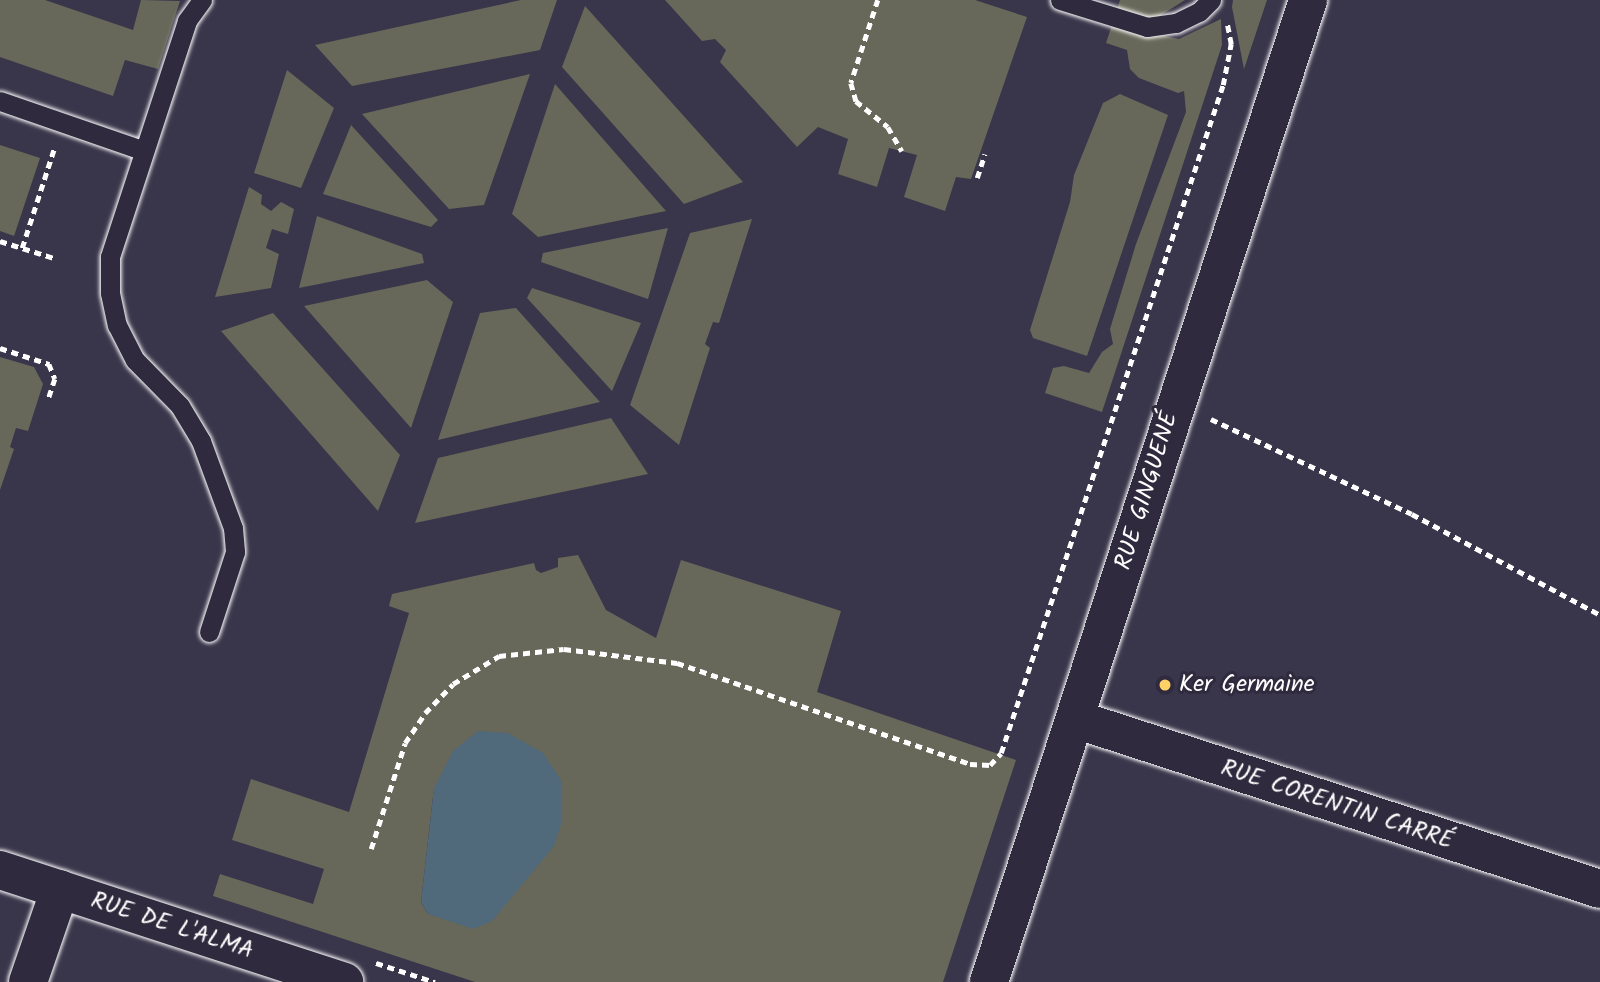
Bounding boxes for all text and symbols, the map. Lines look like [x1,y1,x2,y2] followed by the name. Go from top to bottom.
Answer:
[1109,409,1185,573] street label: RUE GINGUENÉ
[1179,671,1315,699] place label: Ker Germaine
[1157,677,1173,693] marker: Ker Germaine
[1217,754,1457,856] street label: RUE CORENTIN CARRÉ
[87,886,257,966] street label: RUE DE L'ALMA

